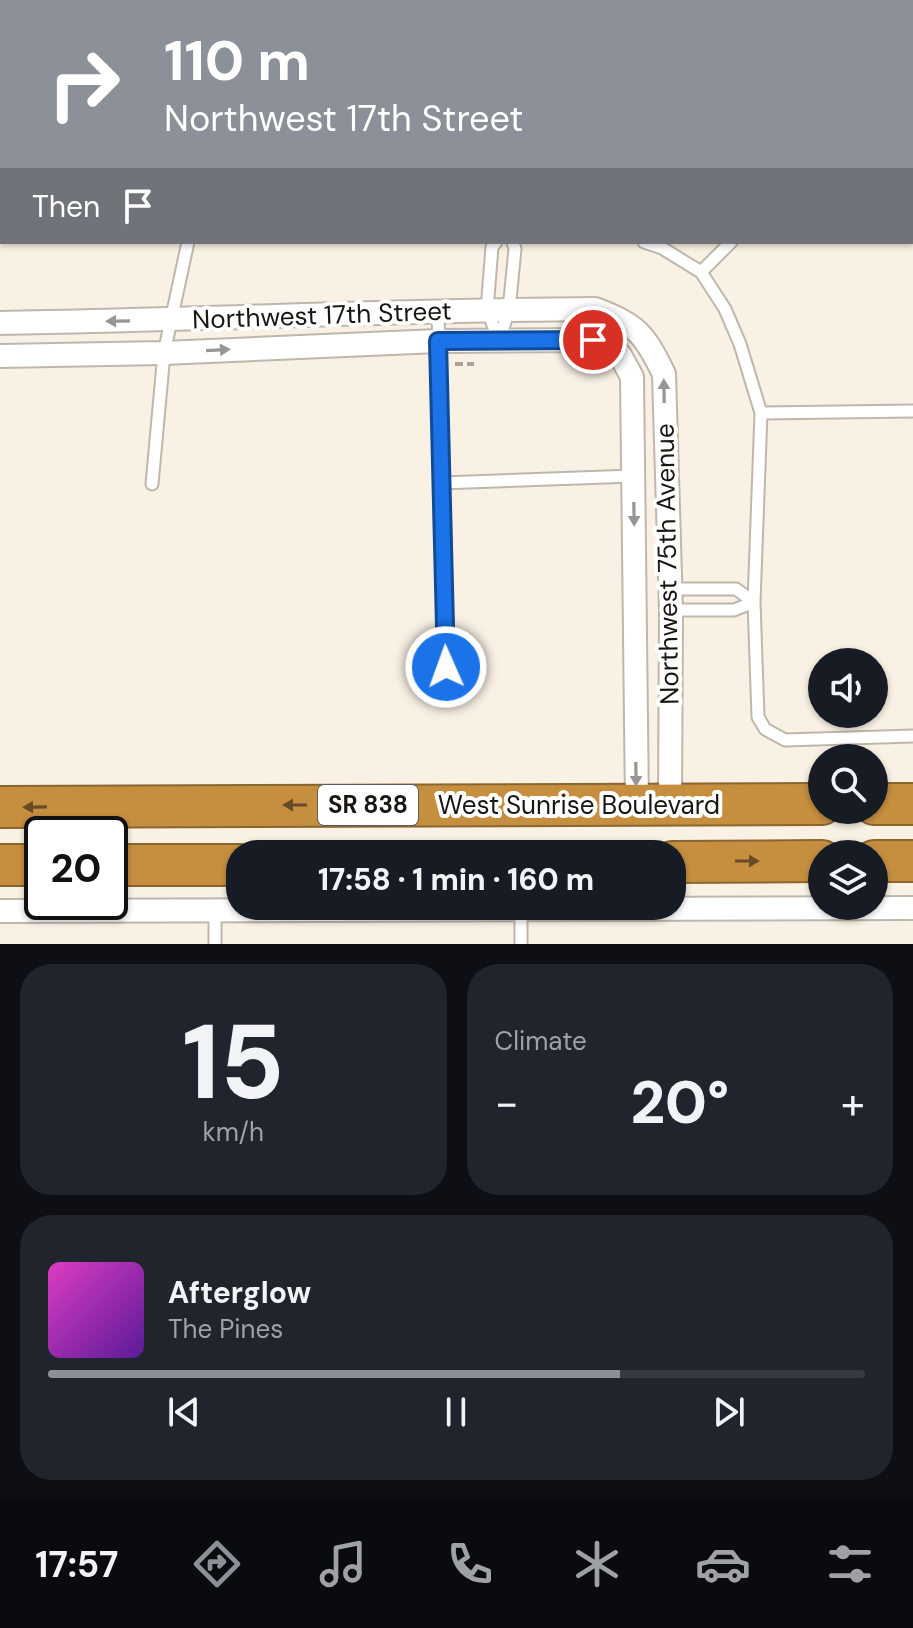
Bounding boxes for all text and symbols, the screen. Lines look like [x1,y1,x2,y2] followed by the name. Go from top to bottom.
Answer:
[164,24,310,97] text: 110 m
[32,32,136,136] icon: right
[164,95,523,142] text: Northwest 17th Street
[116,184,160,228] icon: arrive
[32,187,100,226] text: Then
[192,293,452,337] street label: Northwest 17th Street
[559,306,627,374] pin
[105,315,130,327] one-way arrow
[571,318,615,362] icon: arrive
[206,343,231,356] one-way arrow
[658,378,670,403] one-way arrow
[648,423,686,705] street label: Northwest 75th Avenue
[628,502,640,527] one-way arrow
[404,625,488,709] position arrow
[808,648,888,920] map controls
[808,648,888,728] button: sound
[808,744,888,824] button: search
[630,762,642,787] one-way arrow
[318,785,418,825] road number: SR 838
[438,788,720,822] street label: West Sunrise Boulevard
[282,799,307,811] one-way arrow
[22,801,47,813] one-way arrow
[24,816,128,920] speed limit sign: 20
[808,840,888,920] button: layers
[735,855,760,867] one-way arrow
[318,860,594,899] text: 17:58 · 1 min · 160 m
[182,995,285,1130] text: 15
[495,1024,587,1058] text: Climate
[630,1063,729,1142] text: 20°
[495,1074,519,1132] text: −
[841,1074,865,1132] text: +
[203,1115,264,1149] text: km/h
[168,1273,311,1312] text: Afterglow
[168,1312,283,1346] text: The Pines
[162,1390,206,1434] icon: previous
[434,1390,478,1434] icon: pause
[707,1390,751,1434] icon: next
[189,1536,245,1592] icon: directions
[315,1536,371,1592] icon: music
[442,1536,498,1592] icon: phone
[569,1536,625,1592] icon: climate
[695,1536,751,1592] icon: car
[822,1536,878,1592] icon: filters
[35,1541,118,1588] text: 17:57

